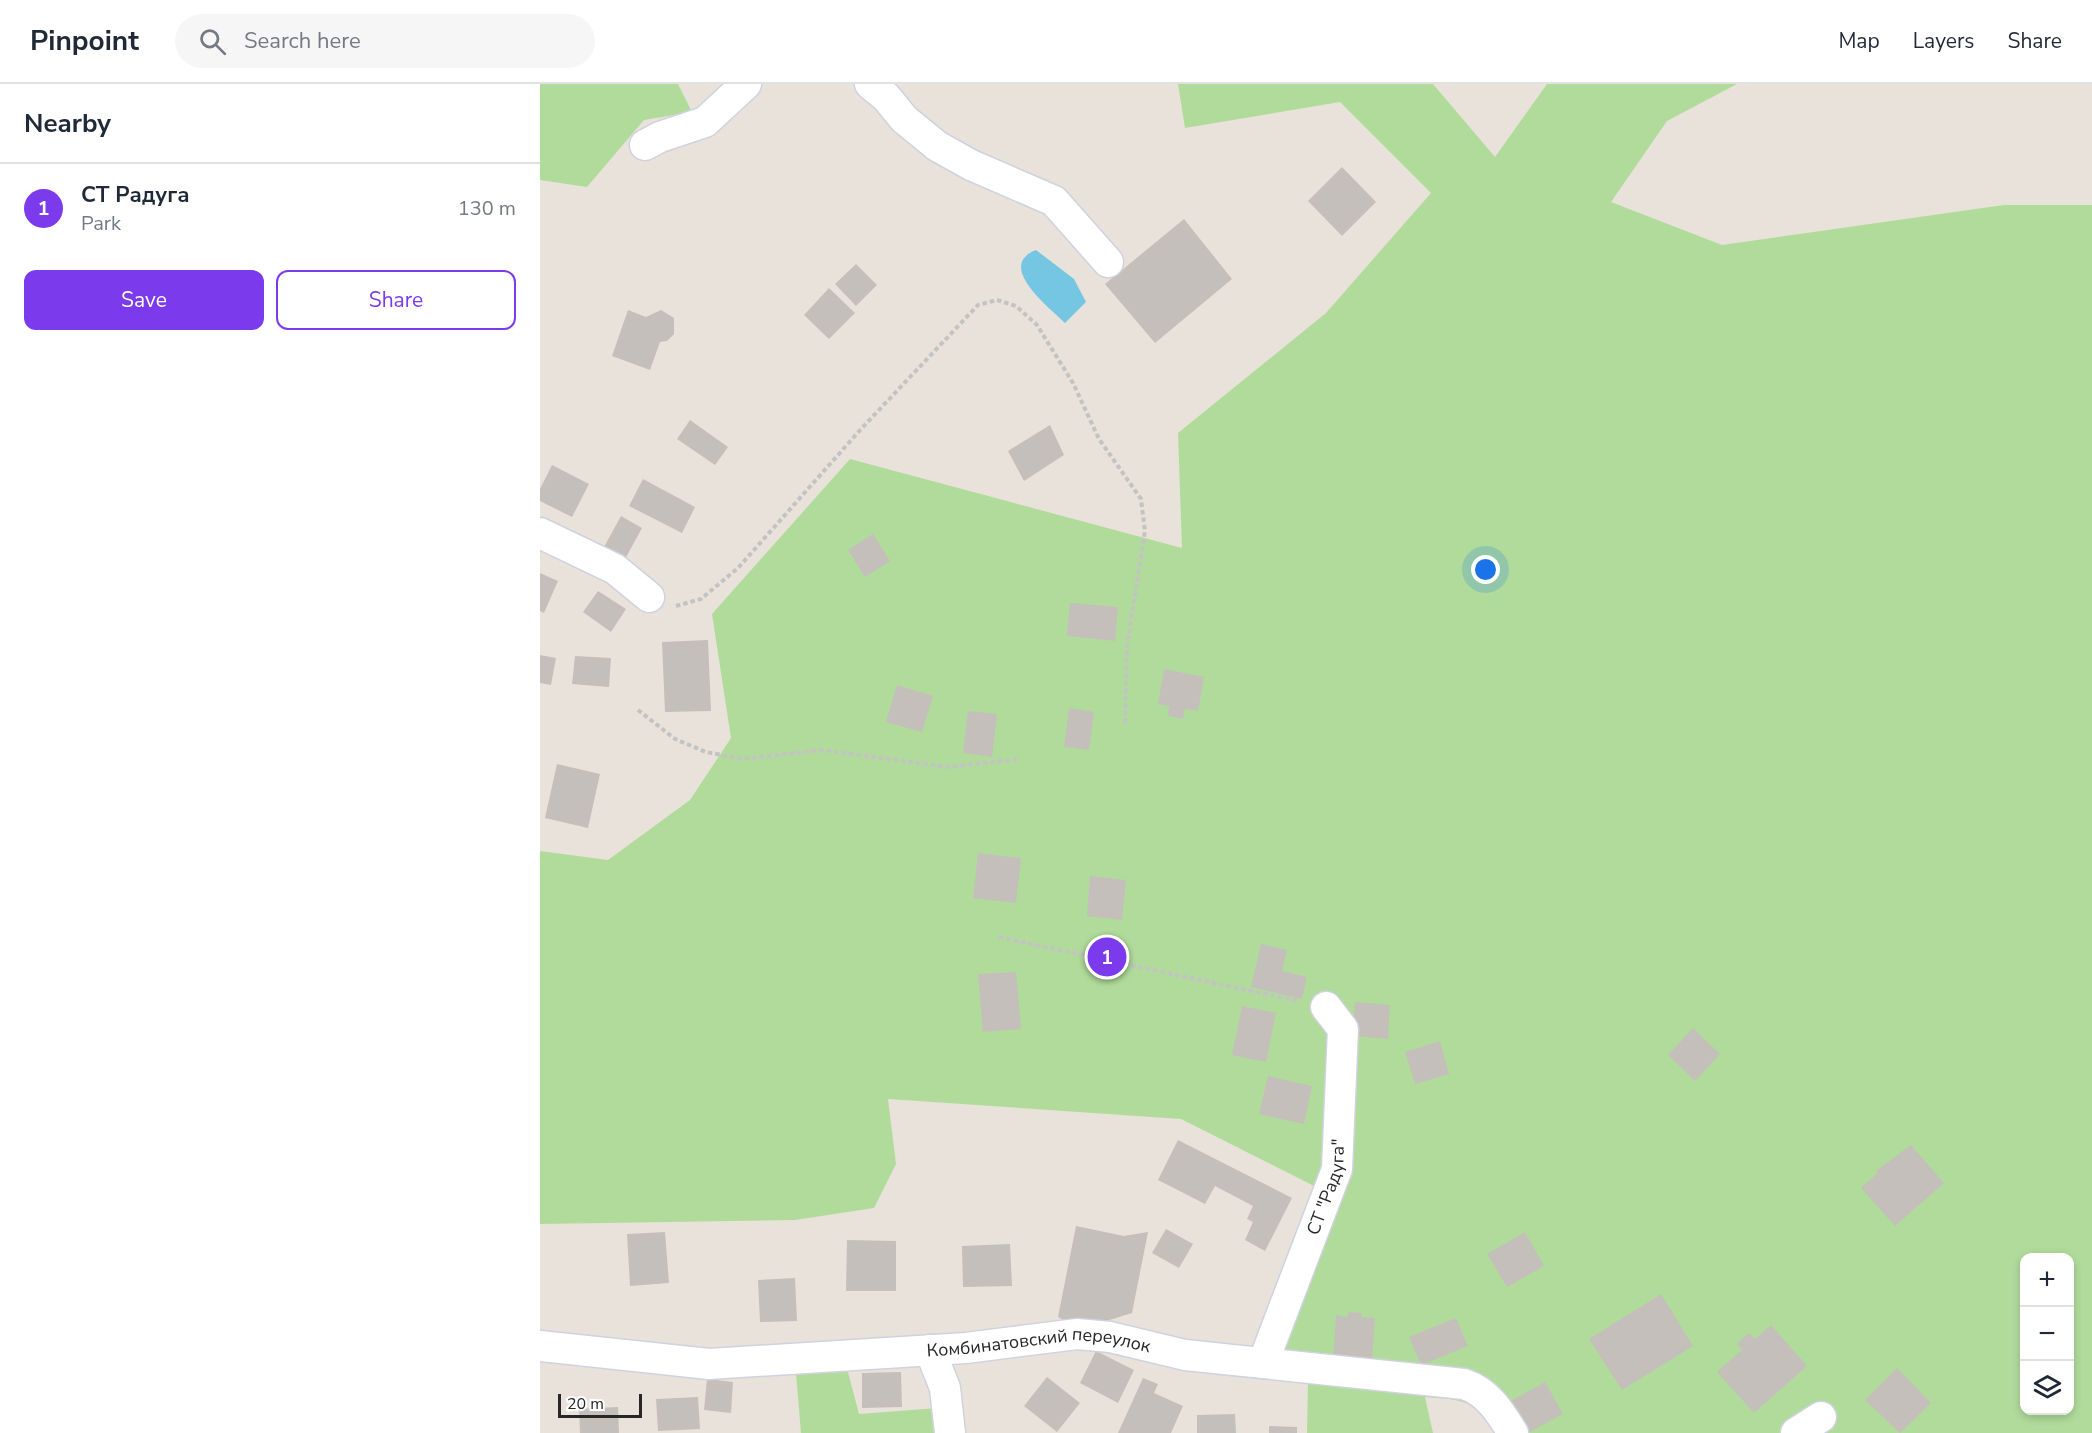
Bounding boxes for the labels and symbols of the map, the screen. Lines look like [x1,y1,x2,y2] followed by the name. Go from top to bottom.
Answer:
[1471,555,1500,584] your location
[1088,934,1126,980] pin: 1
[1301,1138,1350,1238] street label: СТ "Радуга"
[926,1322,1154,1362] street label: Комбинатовский переулок
[558,1391,642,1418] scale bar

